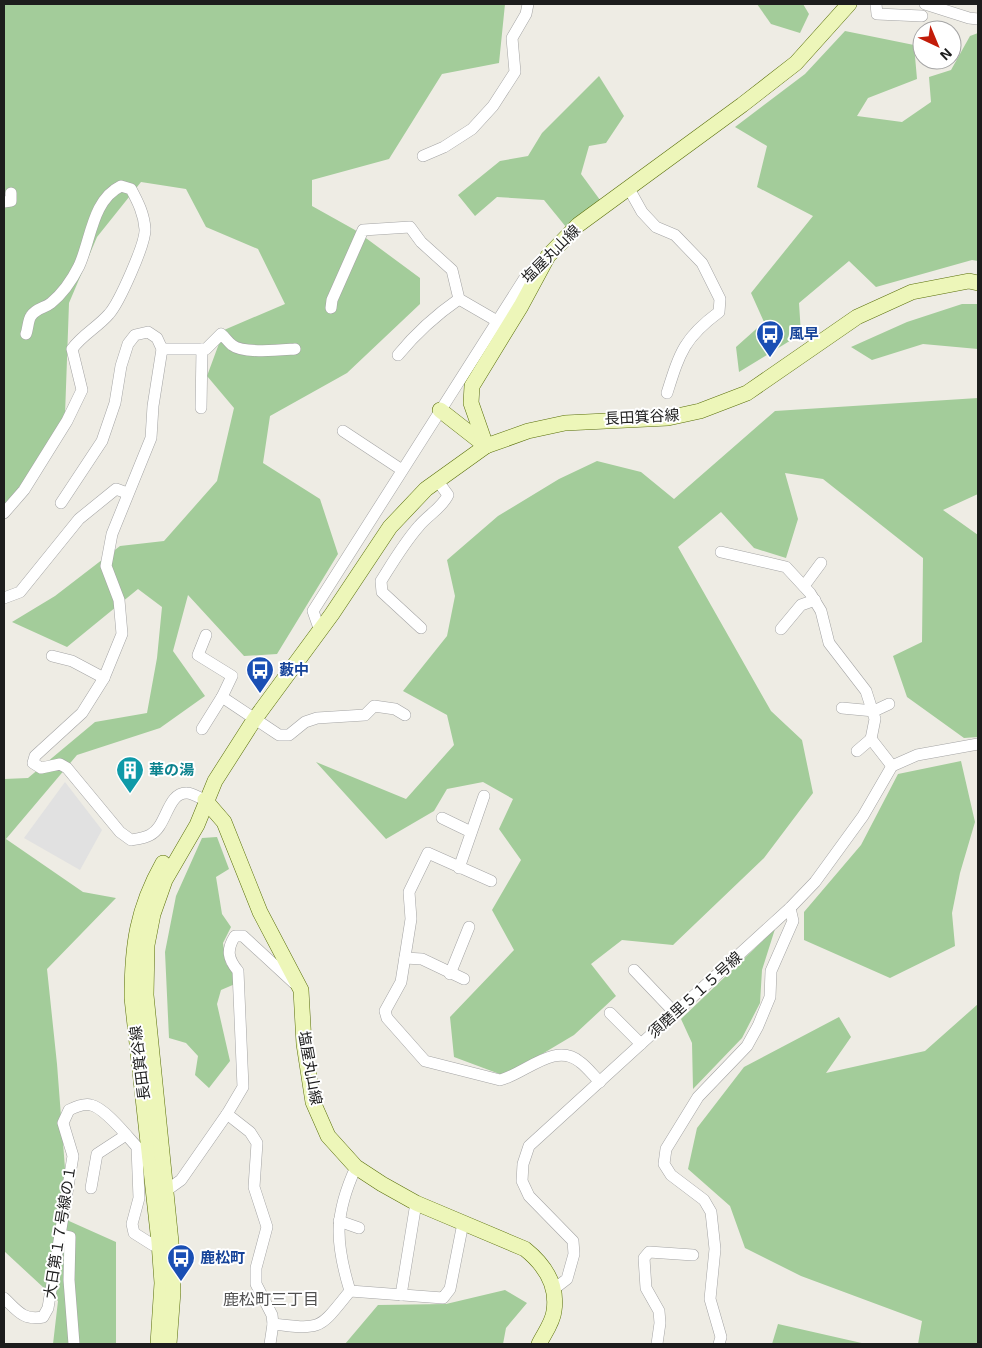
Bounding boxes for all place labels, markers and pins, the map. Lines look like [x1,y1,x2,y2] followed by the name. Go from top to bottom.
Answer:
[755,319,785,358] bus stop icon: 風早
[789,324,819,342] place label: 風早
[245,655,275,694] bus stop icon: 藪中
[279,660,309,678] place label: 藪中
[115,755,145,794] building icon: 華の湯
[149,760,194,778] place label: 華の湯
[166,1243,196,1282] bus stop icon: 鹿松町
[200,1248,245,1266] place label: 鹿松町

